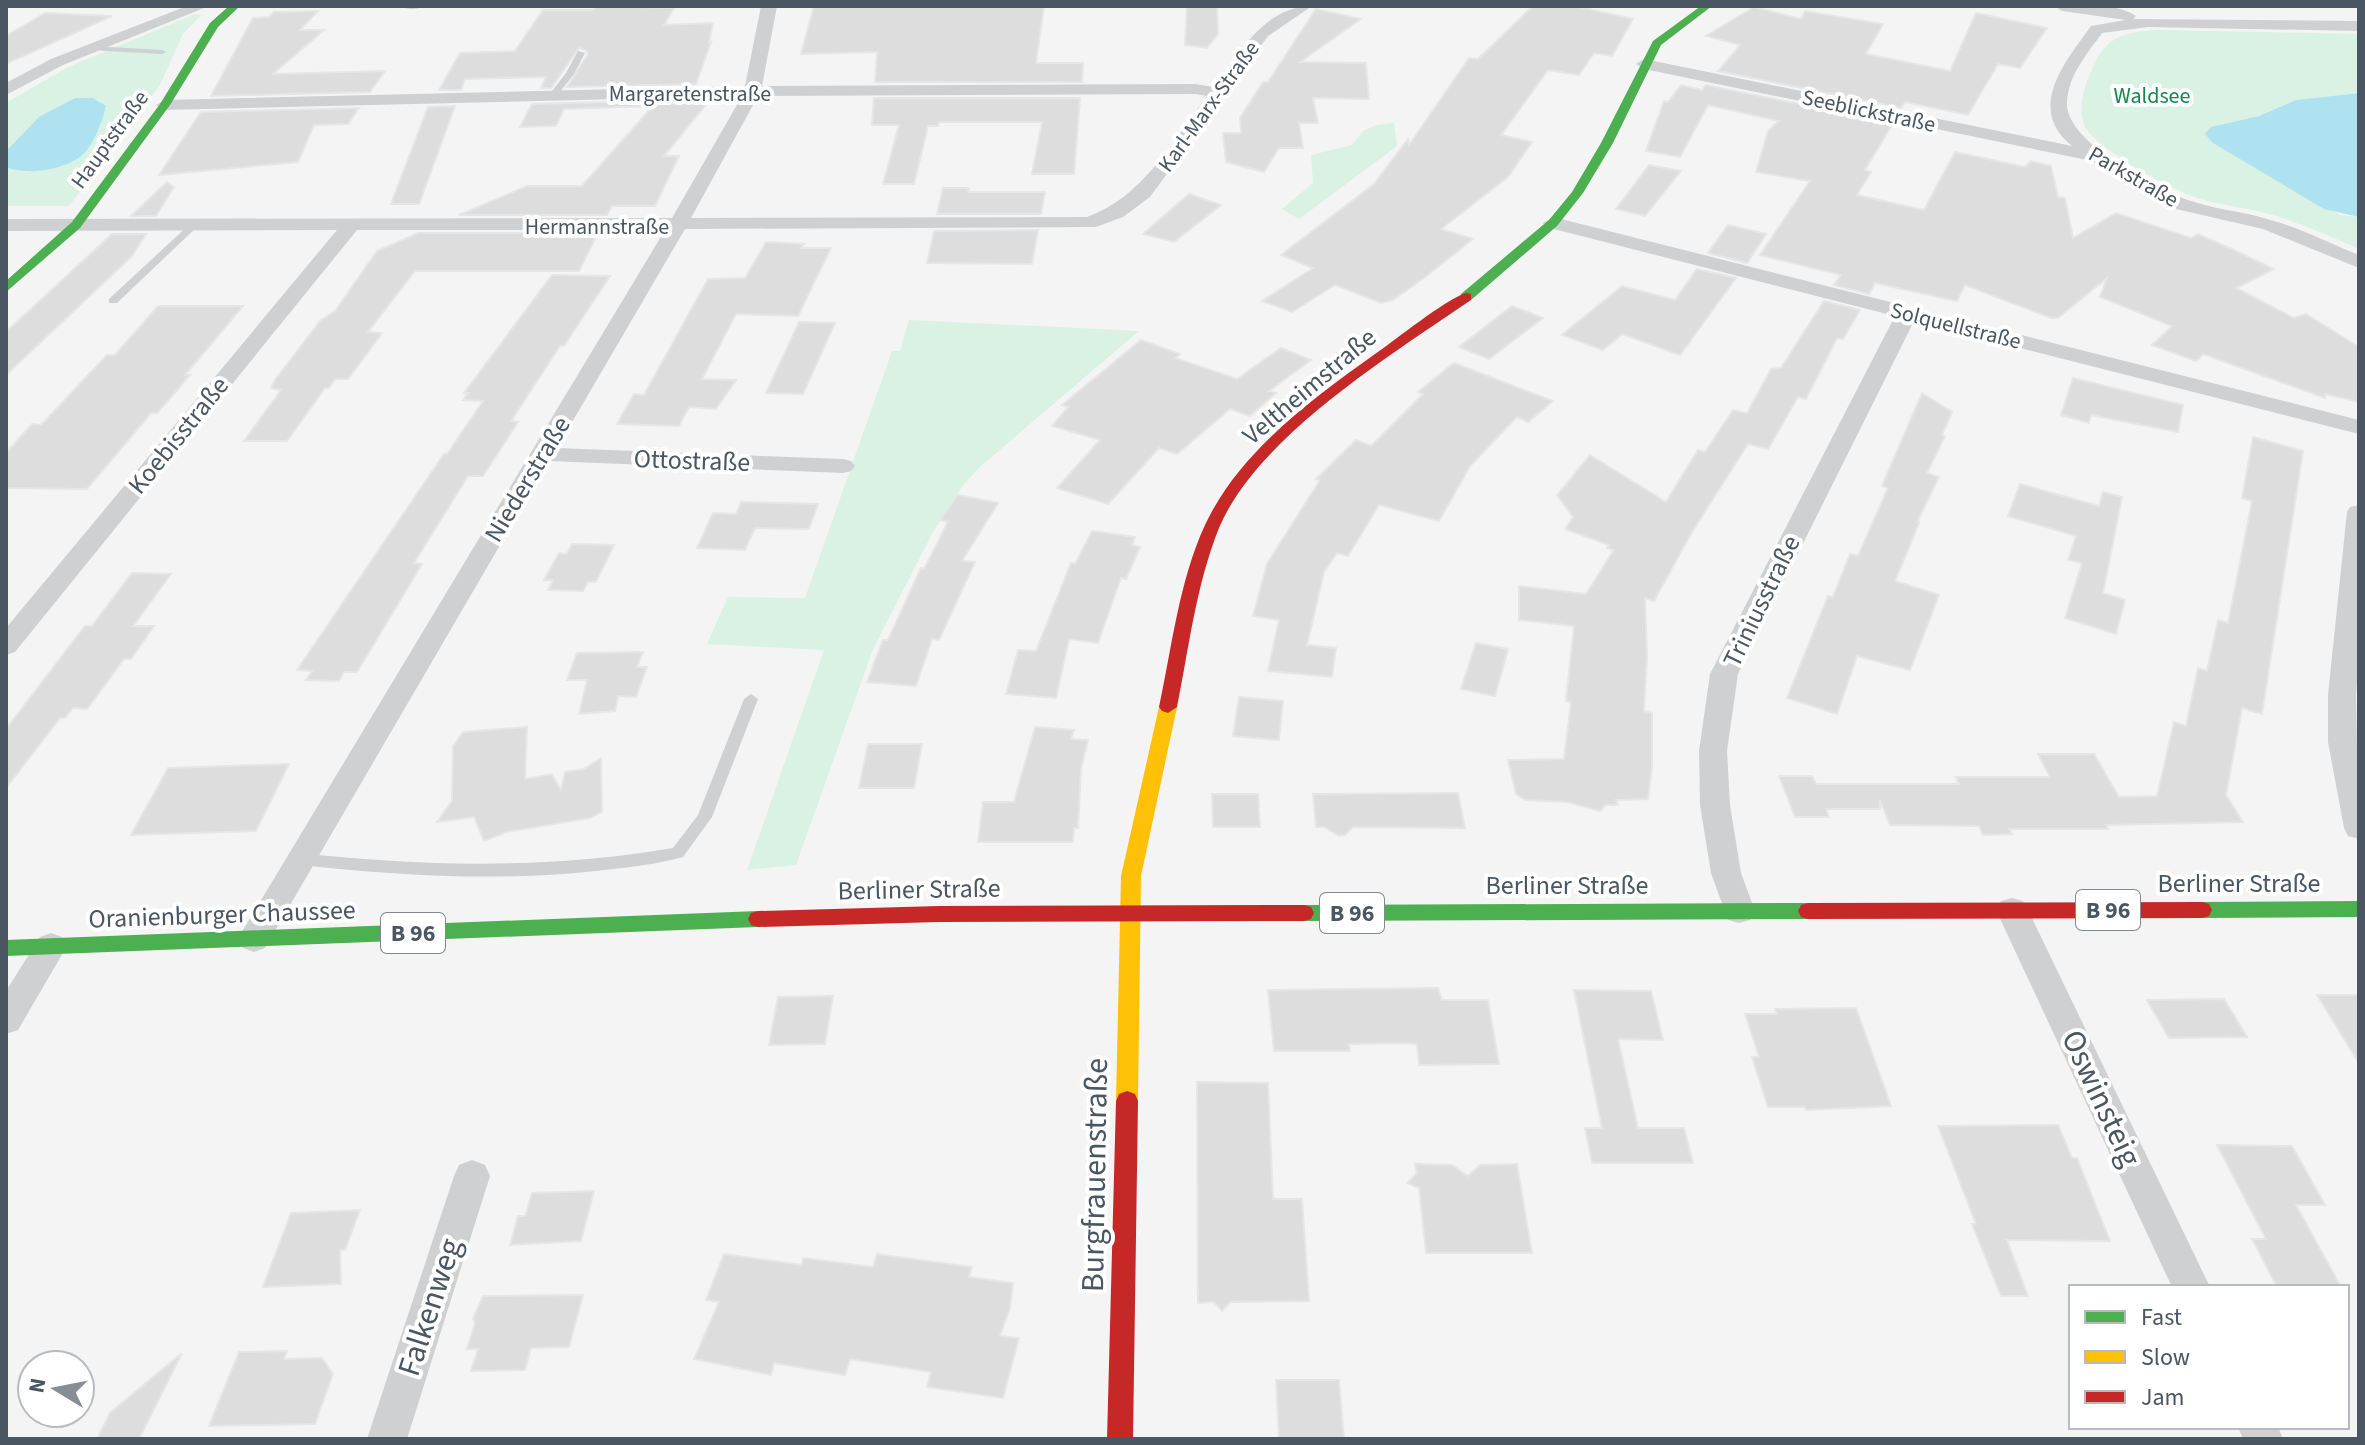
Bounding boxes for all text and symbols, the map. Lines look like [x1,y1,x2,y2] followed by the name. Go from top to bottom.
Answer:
[1150,34,1267,179] street label: Karl-Marx-Straße
[609,78,771,110] street label: Margaretenstraße
[2114,80,2191,112] park label: Waldsee
[1799,81,1939,141] street label: Seeblickstraße
[63,84,156,195] street label: Hauptstraße
[2083,138,2184,216] street label: Parkstraße
[525,211,669,243] street label: Hermannstraße
[1887,294,2025,358] street label: Solquellstraße
[1234,319,1384,454] street label: Veltheimstraße
[119,368,237,502] street label: Koebisstraße
[475,409,580,549] street label: Niederstraße
[633,440,751,481] street label: Ottostraße
[1714,529,1809,673] street label: Triniusstraße
[2157,865,2321,902] street label: Berliner Straße
[1485,867,1649,904] street label: Berliner Straße
[837,870,1001,909] street label: Berliner Straße
[2076,890,2140,930] road number: B 96
[88,891,356,938] street label: Oranienburger Chaussee
[1320,893,1384,933] road number: B 96
[381,913,445,953] road number: B 96
[2049,1023,2153,1174] street label: Oswinsteig
[1070,1058,1120,1292] street label: Burgfrauenstraße
[386,1233,474,1382] street label: Falkenweg
[2069,1285,2349,1429] legend
[2141,1300,2182,1335] text: Fast
[2141,1340,2190,1375] text: Slow
[16,1349,96,1429] north arrow
[20,1376,54,1396] text: N
[2141,1380,2185,1415] text: Jam

